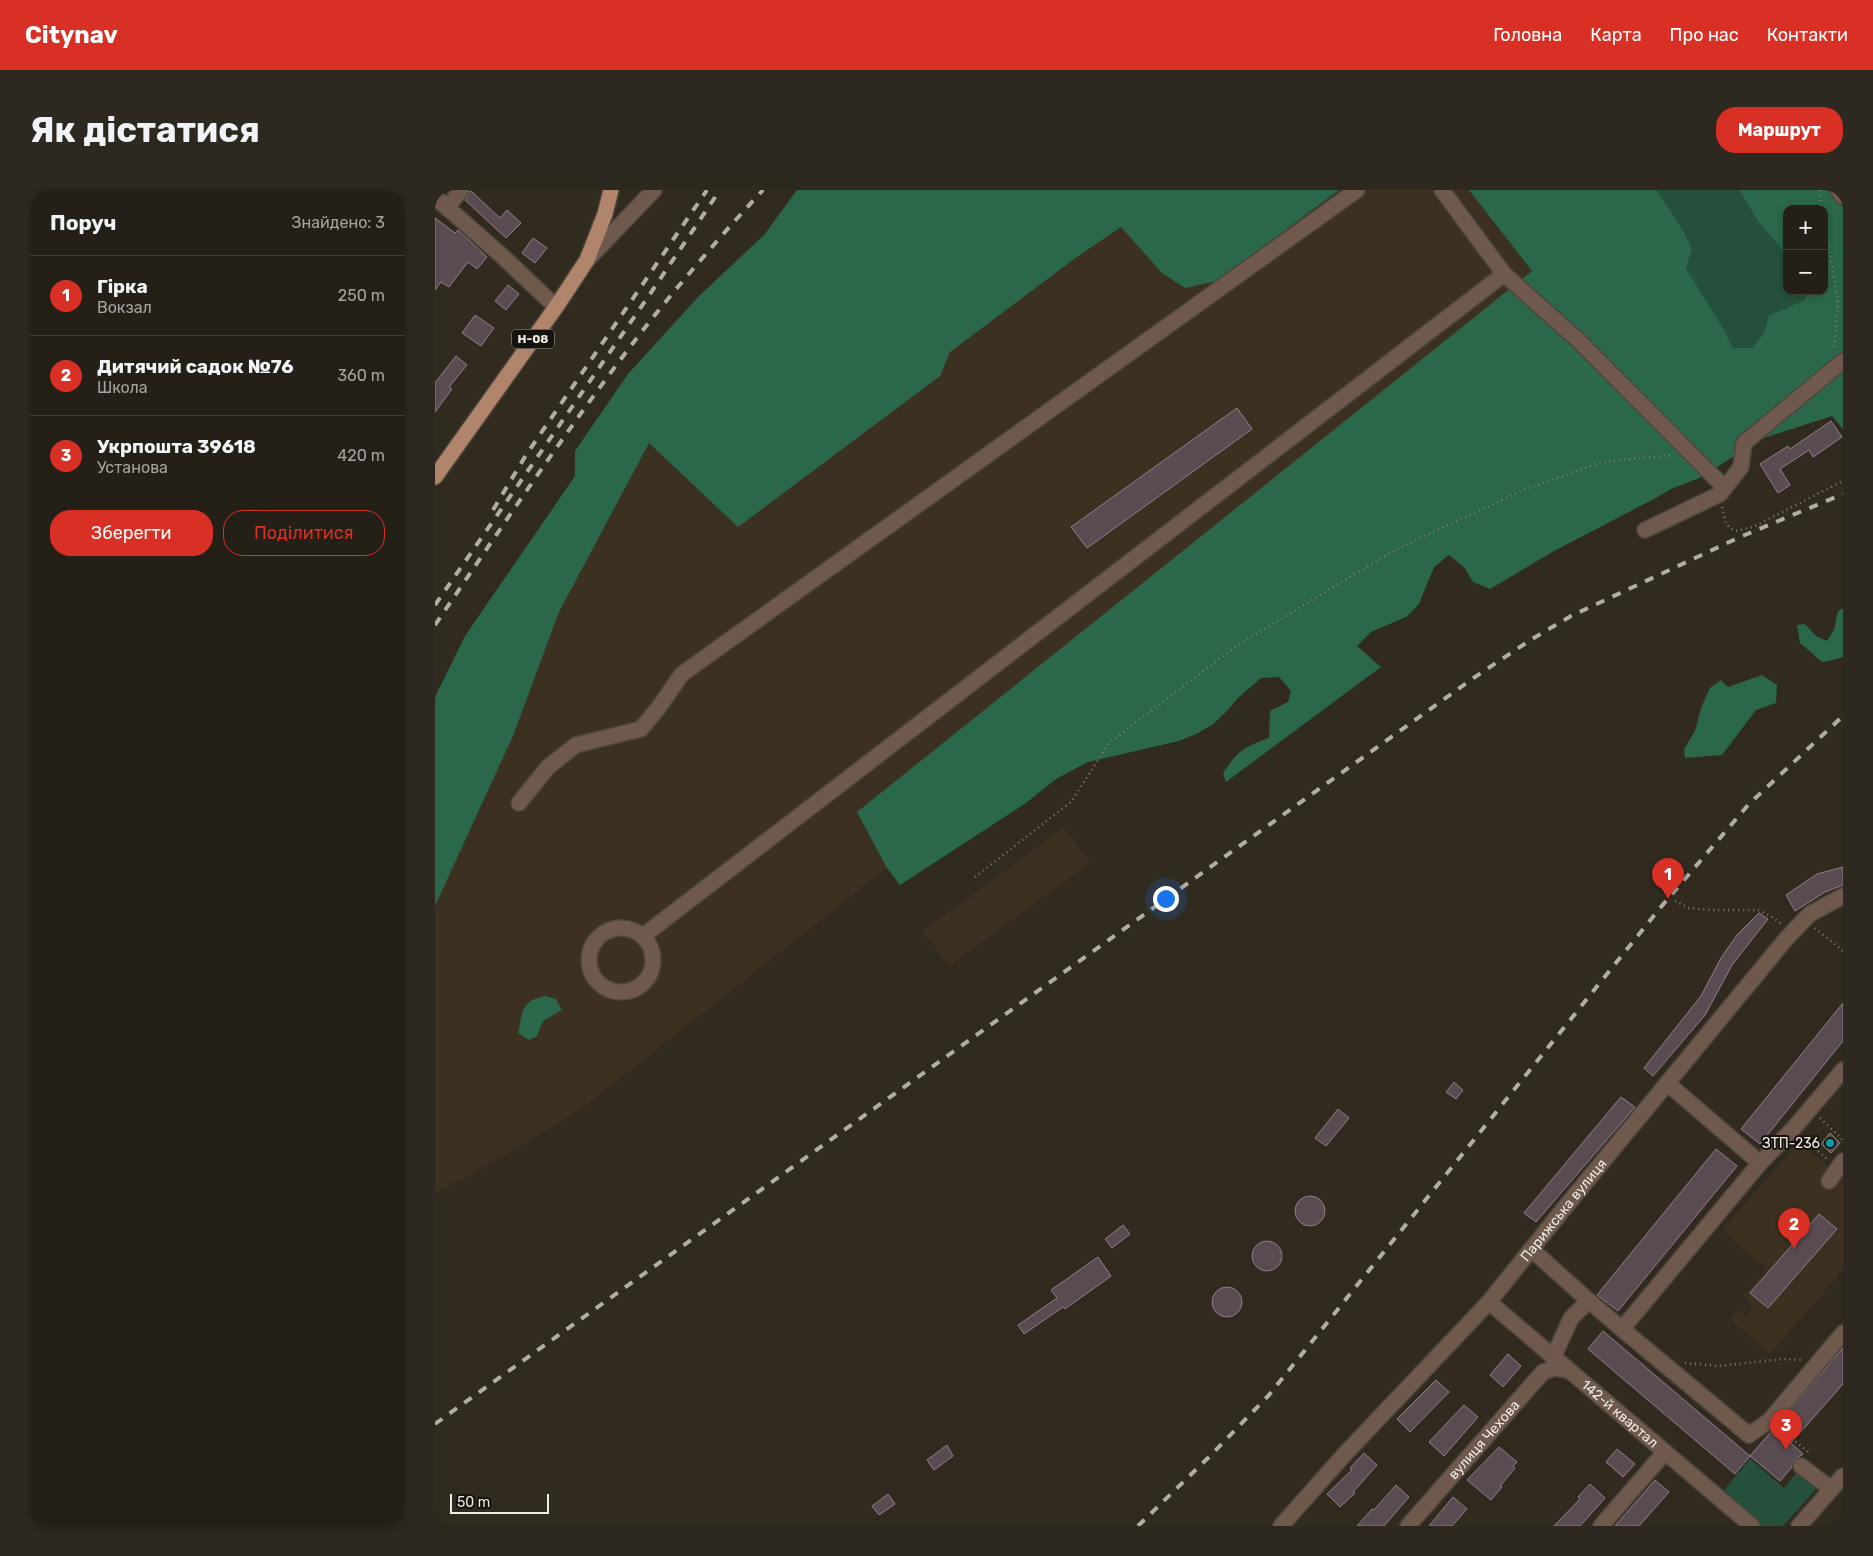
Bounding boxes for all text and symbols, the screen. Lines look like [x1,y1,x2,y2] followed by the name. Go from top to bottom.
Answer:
[25,21,118,49] text: Citynav
[1493,24,1562,46] text: Головна
[1590,24,1642,46] text: Карта
[1670,24,1739,46] text: Про нас
[1767,24,1848,46] text: Контакти
[1716,107,1843,153] button: Маршрут
[30,109,260,151] text: Як дістатися
[1783,205,1828,295] map controls
[1783,205,1828,250] button: +
[50,210,116,235] text: Поруч
[292,213,385,232] text: Знайдено: 3
[1783,250,1828,295] button: −
[97,275,148,298] text: Гірка
[62,286,70,305] text: 1
[338,286,385,305] text: 250 m
[97,298,152,317] text: Вокзал
[512,330,554,348] road number: Н-08
[97,355,294,378] text: Дитячий садок №76
[61,366,71,385] text: 2
[337,366,385,385] text: 360 m
[97,378,148,397] text: Школа
[97,435,256,458] text: Укрпошта 39618
[61,446,71,465] text: 3
[337,446,385,465] text: 420 m
[97,458,168,477] text: Установа
[50,510,213,556] button: Зберегти
[223,510,385,556] button: Поділитися
[1652,858,1684,899] pin: 1
[1153,886,1179,912] your location
[1762,1135,1820,1152] place label: ЗТП-236
[1824,1137,1836,1149] marker: ЗТП-236
[1517,1155,1610,1265] street label: Парижська вулиця
[1778,1208,1810,1249] pin: 2
[1578,1376,1662,1451] street label: 142-й квартал
[1445,1397,1523,1483] street label: вулиця Чехова
[1770,1409,1802,1450] pin: 3
[450,1491,549,1514] scale bar
[457,1494,490,1511] text: 50 m

